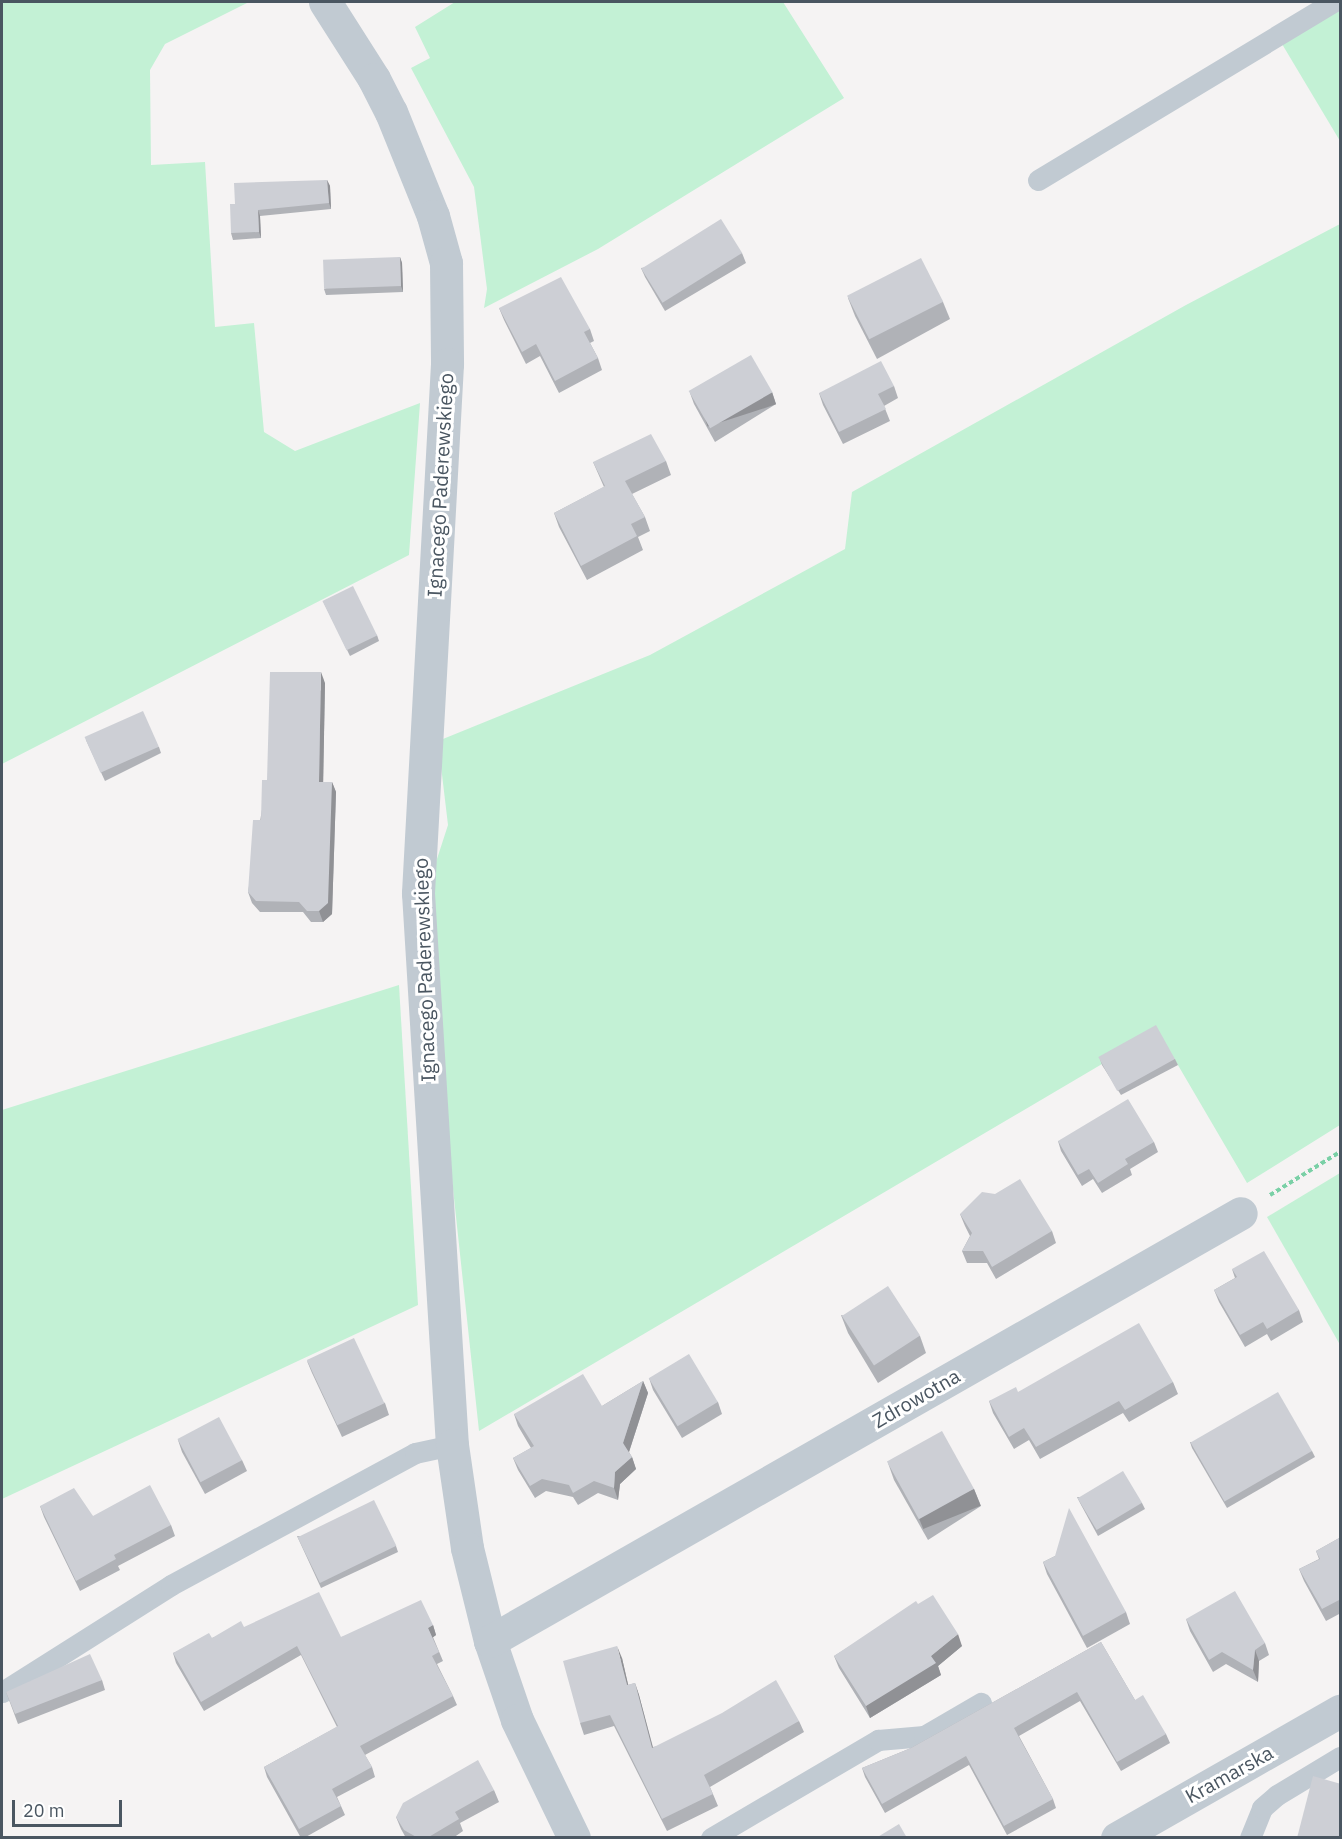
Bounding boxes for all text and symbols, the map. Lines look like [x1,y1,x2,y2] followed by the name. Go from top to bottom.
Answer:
[422,372,458,598] street label: Ignacego Paderewskiego
[408,857,440,1083] street label: Ignacego Paderewskiego
[868,1363,964,1433] street label: Zdrowotna
[1181,1740,1277,1808] street label: Kramarska
[15,1788,124,1826] scale bar
[23,1799,65,1822] text: 20 m

